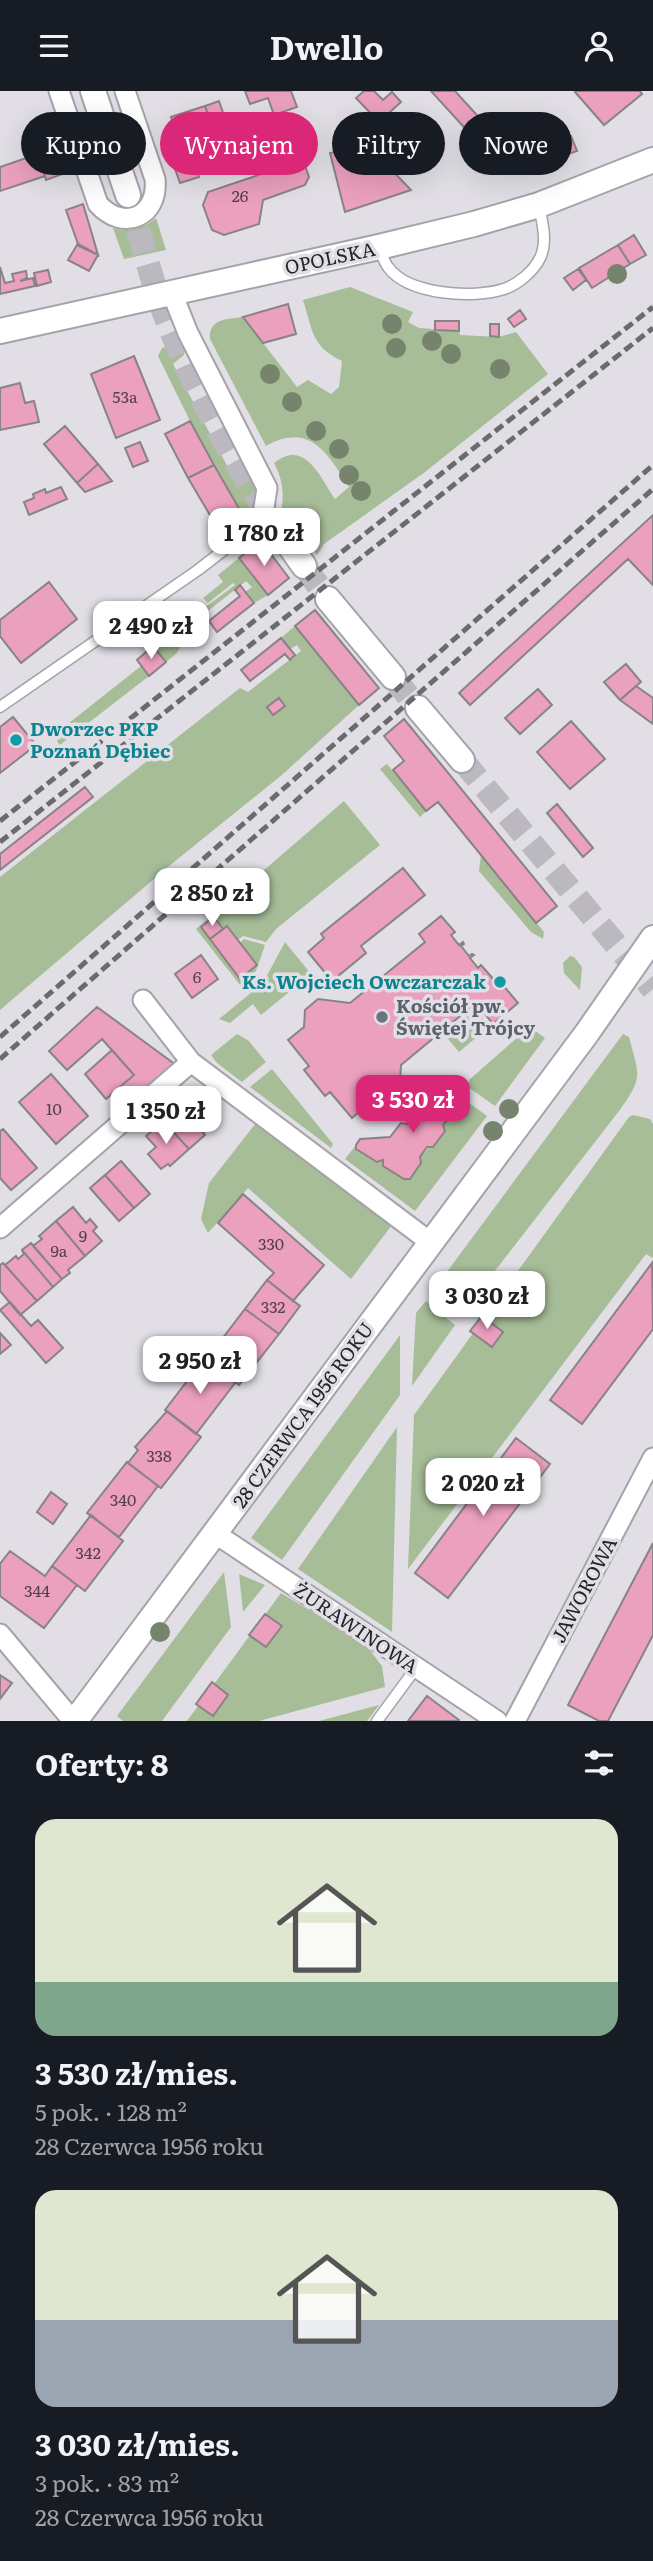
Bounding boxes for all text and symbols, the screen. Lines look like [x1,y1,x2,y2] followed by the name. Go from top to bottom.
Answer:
[270,22,383,70] text: Dwello
[35,27,73,65] icon: menu
[580,27,618,65] icon: person
[21,112,146,175] chip: Kupno
[160,112,318,175] chip: Wynajem
[332,112,445,175] chip: Filtry
[459,112,572,175] chip: Nowe
[232,183,249,207] house number: 26
[282,234,378,280] street label: OPOLSKA
[112,384,138,408] house number: 53a
[192,509,336,568] pin: 1 780 zł
[224,514,304,548] text: 1 780 zł
[79,601,223,661] pin: 2 490 zł
[109,607,193,641] text: 2 490 zł
[30,714,170,764] place label: Dworzec PKP Poznań Dębiec
[8,732,24,748] marker: Dworzec PKP Poznań Dębiec
[140,869,284,928] pin: 2 850 zł
[171,874,253,908] text: 2 850 zł
[193,964,202,988] house number: 6
[242,967,486,995] place label: Ks. Wojciech Owczarczak
[492,974,508,990] marker: Ks. Wojciech Owczarczak
[396,991,536,1041] place label: Kościół pw. Świętej Trójcy
[374,1009,390,1025] marker: Kościół pw. Świętej Trójcy
[341,1075,485,1135] pin: 3 530 zł
[372,1081,454,1115] text: 3 530 zł
[94,1087,238,1146] pin: 1 350 zł
[126,1092,206,1126] text: 1 350 zł
[46,1096,62,1120] house number: 10
[79,1223,87,1247] house number: 9
[258,1231,284,1255] house number: 330
[51,1238,68,1262] house number: 9a
[415,1271,559,1331] pin: 3 030 zł
[445,1277,529,1311] text: 3 030 zł
[261,1294,285,1318] house number: 332
[225,1316,379,1513] street label: 28 CZERWCA 1956 ROKU
[128,1337,272,1396] pin: 2 950 zł
[159,1342,241,1376] text: 2 950 zł
[146,1443,172,1467] house number: 338
[411,1459,555,1518] pin: 2 020 zł
[442,1464,525,1498] text: 2 020 zł
[110,1487,136,1511] house number: 340
[544,1532,623,1647] street label: JAWOROWA
[75,1540,101,1564] house number: 342
[289,1575,424,1679] street label: ŻURAWINOWA
[24,1578,50,1602] house number: 344
[35,1741,168,1785] text: Oferty: 8
[580,1744,618,1782] icon: filters
[264,1865,390,1991] icon: home
[35,2050,238,2094] text: 3 530 zł/mies.
[35,2094,187,2128] text: 5 pok. · 128 m²
[35,2128,264,2162] text: 28 Czerwca 1956 roku
[264,2236,390,2362] icon: home
[35,2421,240,2465] text: 3 030 zł/mies.
[35,2465,179,2499] text: 3 pok. · 83 m²
[35,2499,264,2533] text: 28 Czerwca 1956 roku

